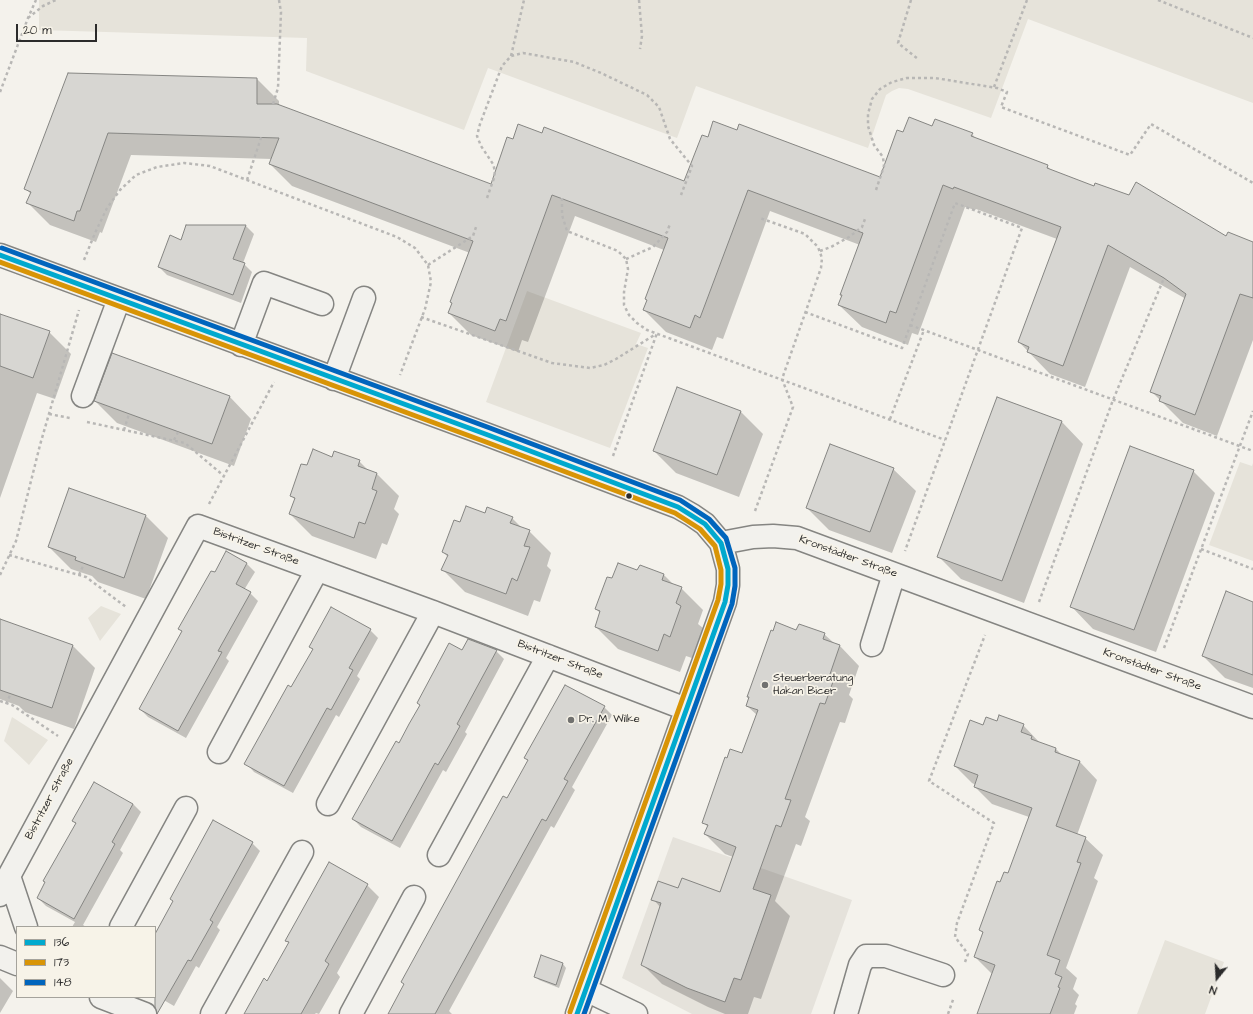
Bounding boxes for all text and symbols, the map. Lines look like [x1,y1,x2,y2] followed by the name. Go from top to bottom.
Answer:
[18,16,99,42] scale bar
[23,22,52,39] text: 20 m
[624,491,634,501] unlabelled marker
[211,525,301,569] street label: Bistritzer Straße
[797,533,899,581] street label: Kronstädter Straße
[515,638,605,682] street label: Bistritzer Straße
[1101,646,1203,694] street label: Kronstädter Straße
[773,672,853,698] place label: Steuerberatung Hakan Bicer
[760,680,770,690] marker: Steuerberatung Hakan Bicer
[579,713,640,727] place label: Dr. M. Wilke
[566,715,576,725] marker: Dr. M. Wilke
[23,756,77,842] street label: Bistritzer Straße
[16,926,156,998] legend
[54,934,69,951] text: 136
[54,954,69,971] text: 173
[1197,958,1237,998] north arrow
[54,974,71,991] text: 148
[1208,982,1219,998] text: N

